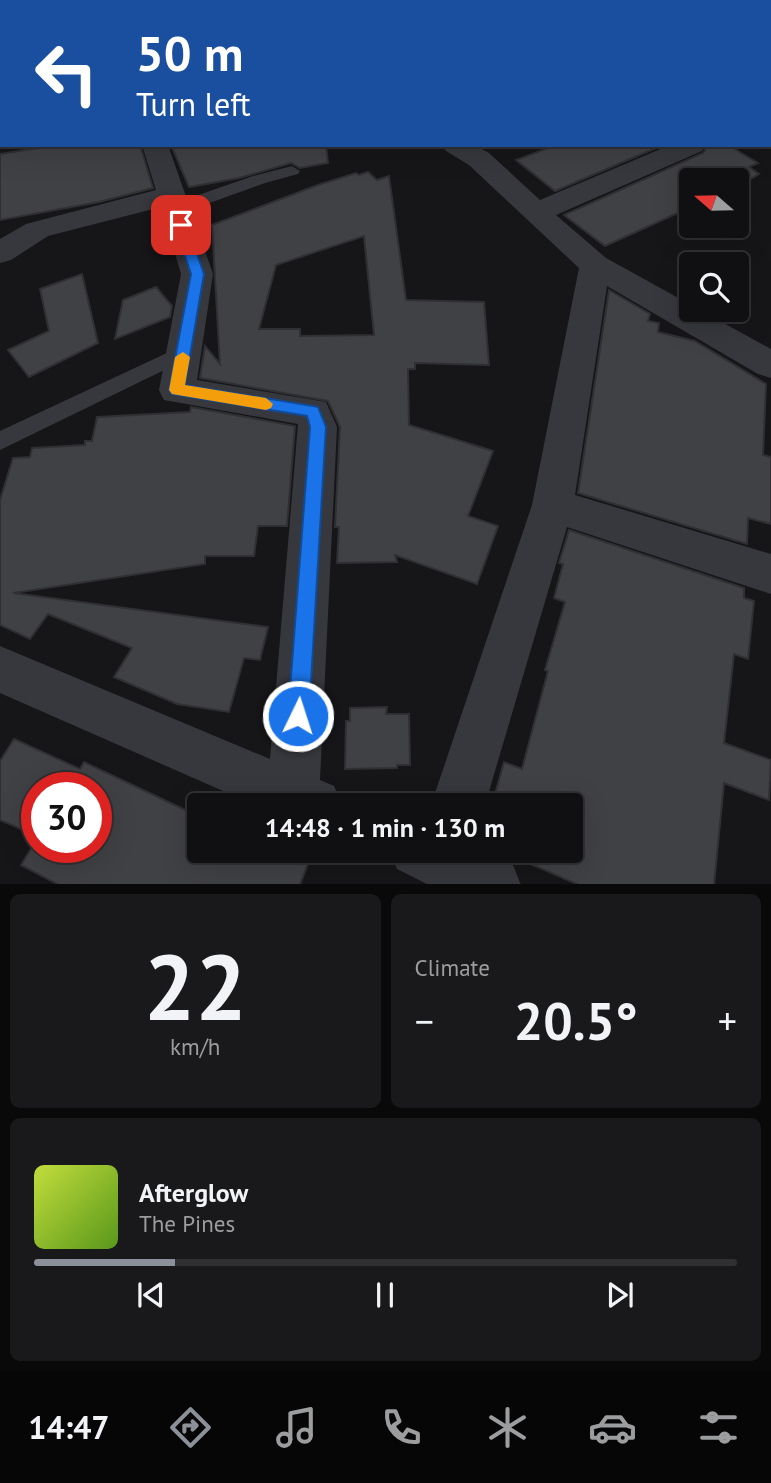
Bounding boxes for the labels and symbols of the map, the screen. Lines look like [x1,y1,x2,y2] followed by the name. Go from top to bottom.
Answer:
[679,168,749,238] north arrow
[151,195,211,255] pin
[261,679,335,753] position arrow
[21,772,112,863] speed limit sign: 30

